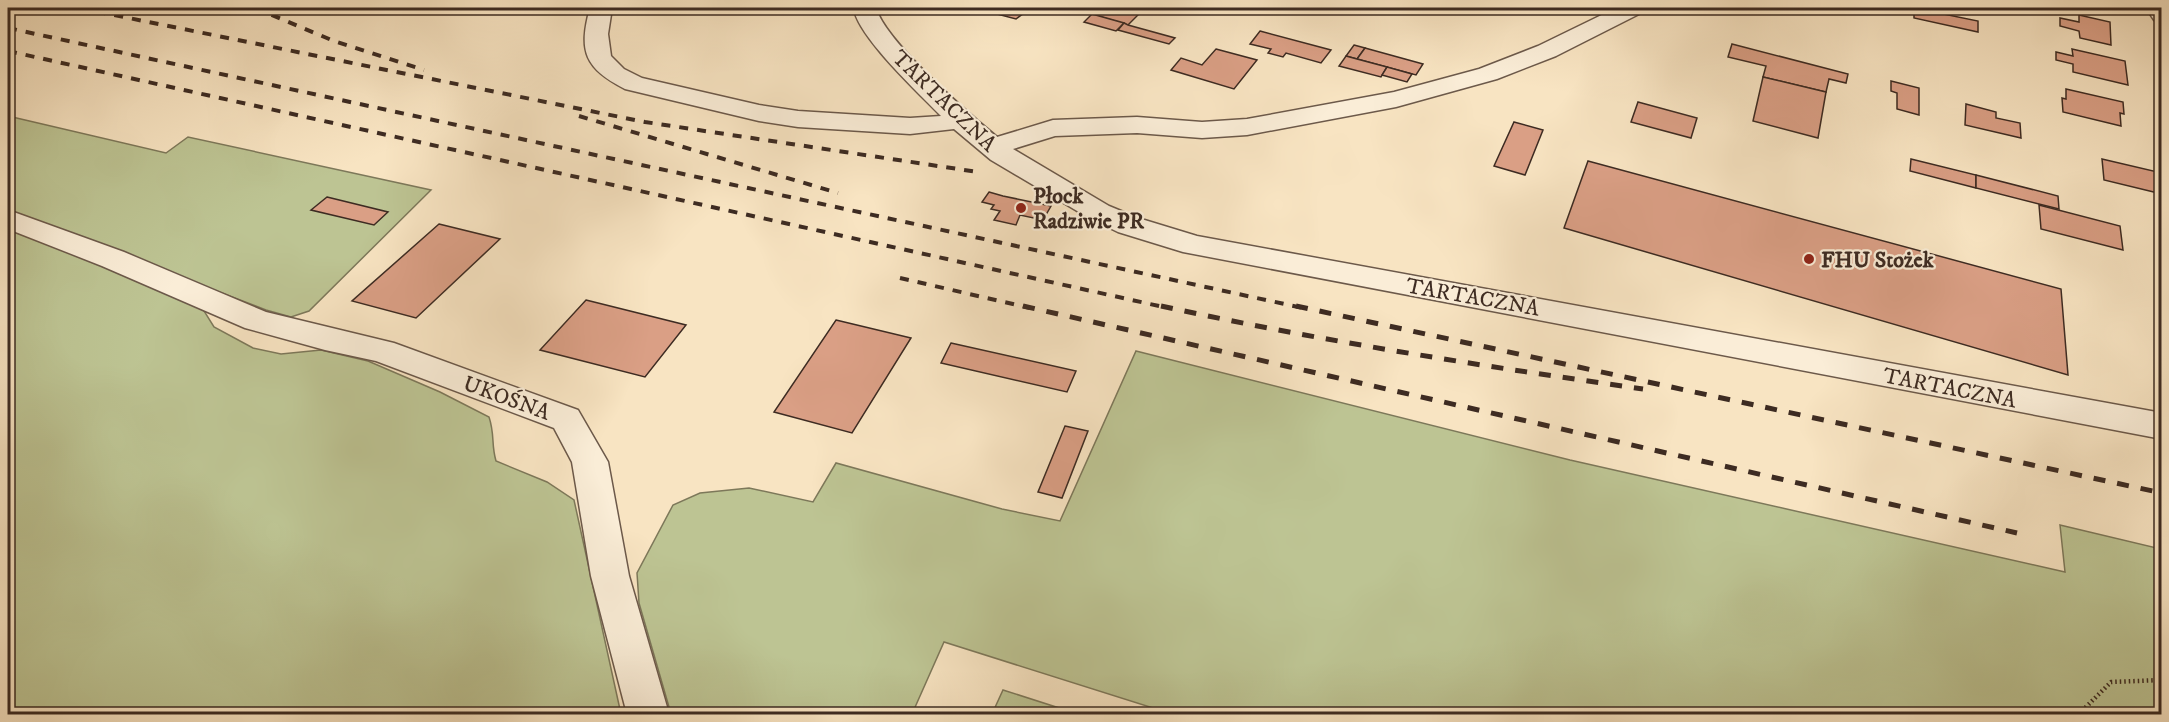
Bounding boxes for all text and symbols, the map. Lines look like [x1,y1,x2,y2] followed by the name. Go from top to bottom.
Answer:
[886,44,1003,158] street label: TARTACZNA
[1033,183,1144,235] place label: Płock Radziwie PR
[1014,201,1028,215] marker: Płock Radziwie PR
[1821,247,1935,274] place label: FHU Stożek
[1802,252,1816,266] marker: FHU Stożek
[1404,272,1543,323] street label: TARTACZNA
[1881,362,2019,415] street label: TARTACZNA
[459,369,555,427] street label: UKOŚNA

